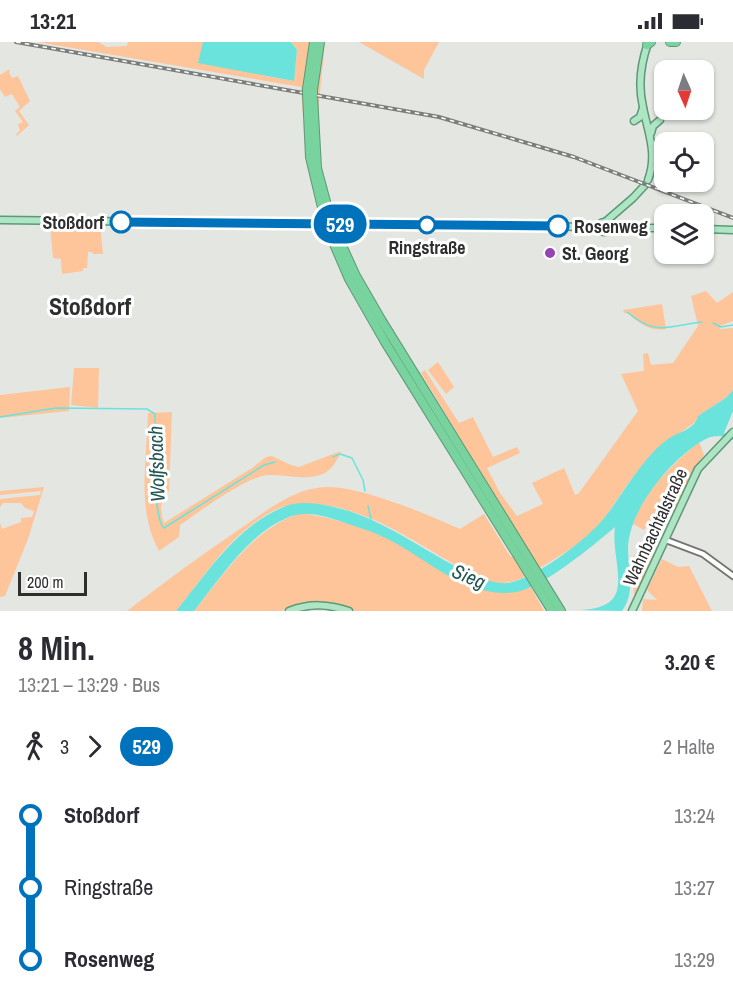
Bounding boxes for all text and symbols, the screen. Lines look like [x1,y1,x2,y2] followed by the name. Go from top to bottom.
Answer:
[30,6,76,36] text: 13:21
[654,60,714,120] north arrow
[654,60,714,264] map controls
[654,132,714,192] button: locate
[306,204,374,243] line badge: 529
[654,204,714,264] button: layers
[43,210,104,235] place label: Stoßdorf
[326,210,354,239] text: 529
[110,211,132,233] marker: Stoßdorf
[574,214,648,239] place label: Rosenweg
[547,215,569,237] marker: Rosenweg
[418,216,436,234] marker: Ringstraße
[388,235,466,260] place label: Ringstraße
[562,241,628,266] place label: St. Georg
[543,246,557,260] marker: St. Georg
[49,290,131,322] district label: Stoßdorf
[141,425,171,503] water label: Wolfsbach
[617,464,693,590] street label: Wahnbachtalstraße
[448,557,490,595] water label: Sieg
[18,569,87,596] scale bar
[27,571,63,593] text: 200 m
[18,626,95,670] text: 8 Min.
[665,647,715,677] text: 3.20 €
[18,671,160,698] text: 13:21 – 13:29 · Bus
[18,730,51,763] icon: walk
[78,730,111,763] icon: forward
[132,732,161,761] text: 529
[60,733,69,760] text: 3
[663,733,715,760] text: 2 Halte
[64,800,139,830] text: Stoßdorf
[674,802,715,829] text: 13:24
[64,872,153,902] text: Ringstraße
[674,874,715,901] text: 13:27
[64,944,154,974] text: Rosenweg
[674,946,715,973] text: 13:29

